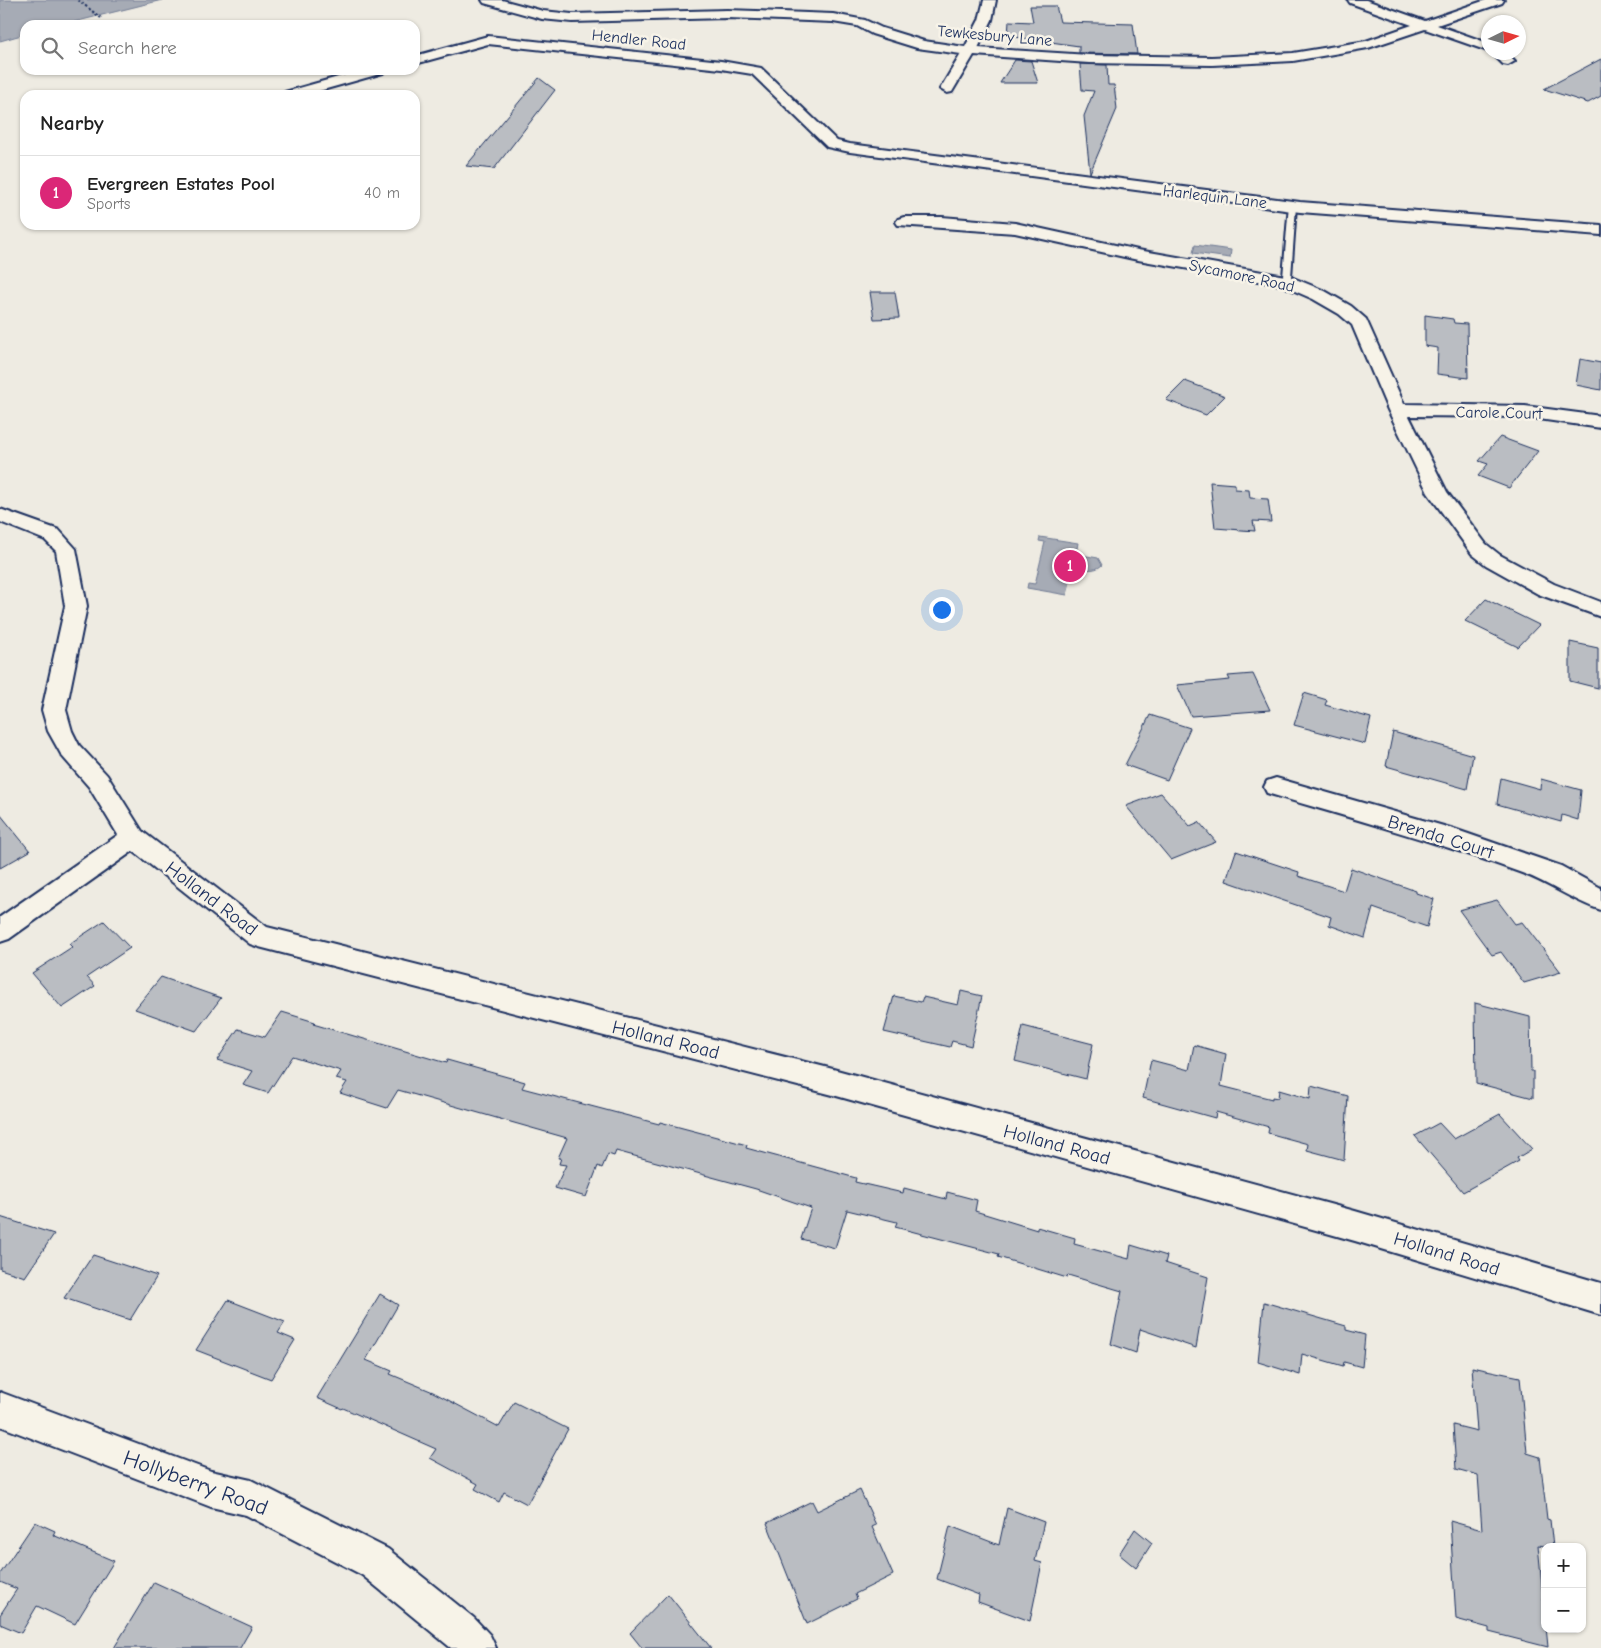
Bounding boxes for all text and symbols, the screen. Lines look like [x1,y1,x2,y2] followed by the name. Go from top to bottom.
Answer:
[1481,15,1526,60] north arrow
[20,20,420,75] search box
[937,22,1053,50] street label: Tewkesbury Lane
[591,26,687,54] street label: Hendler Road
[38,34,66,62] icon: search
[78,37,177,59] text: Search here
[40,111,104,135] text: Nearby
[87,173,275,195] text: Evergreen Estates Pool
[1162,182,1268,212] street label: Harlequin Lane
[53,184,59,202] text: 1
[364,184,400,202] text: 40 m
[87,195,130,213] text: Sports
[1187,256,1296,296] street label: Sycamore Road
[1455,403,1543,423] street label: Carole Court
[1054,547,1086,585] pin: 1
[929,597,955,623] your location
[1385,810,1497,864] street label: Brenda Court
[161,857,262,941] street label: Holland Road
[610,1016,722,1064] street label: Holland Road
[1001,1120,1113,1170] street label: Holland Road
[1391,1227,1502,1281] street label: Holland Road
[120,1445,272,1521] street label: Hollyberry Road
[1541,1543,1586,1633] map controls
[1541,1543,1586,1588] button: +
[1541,1588,1586,1633] button: −

